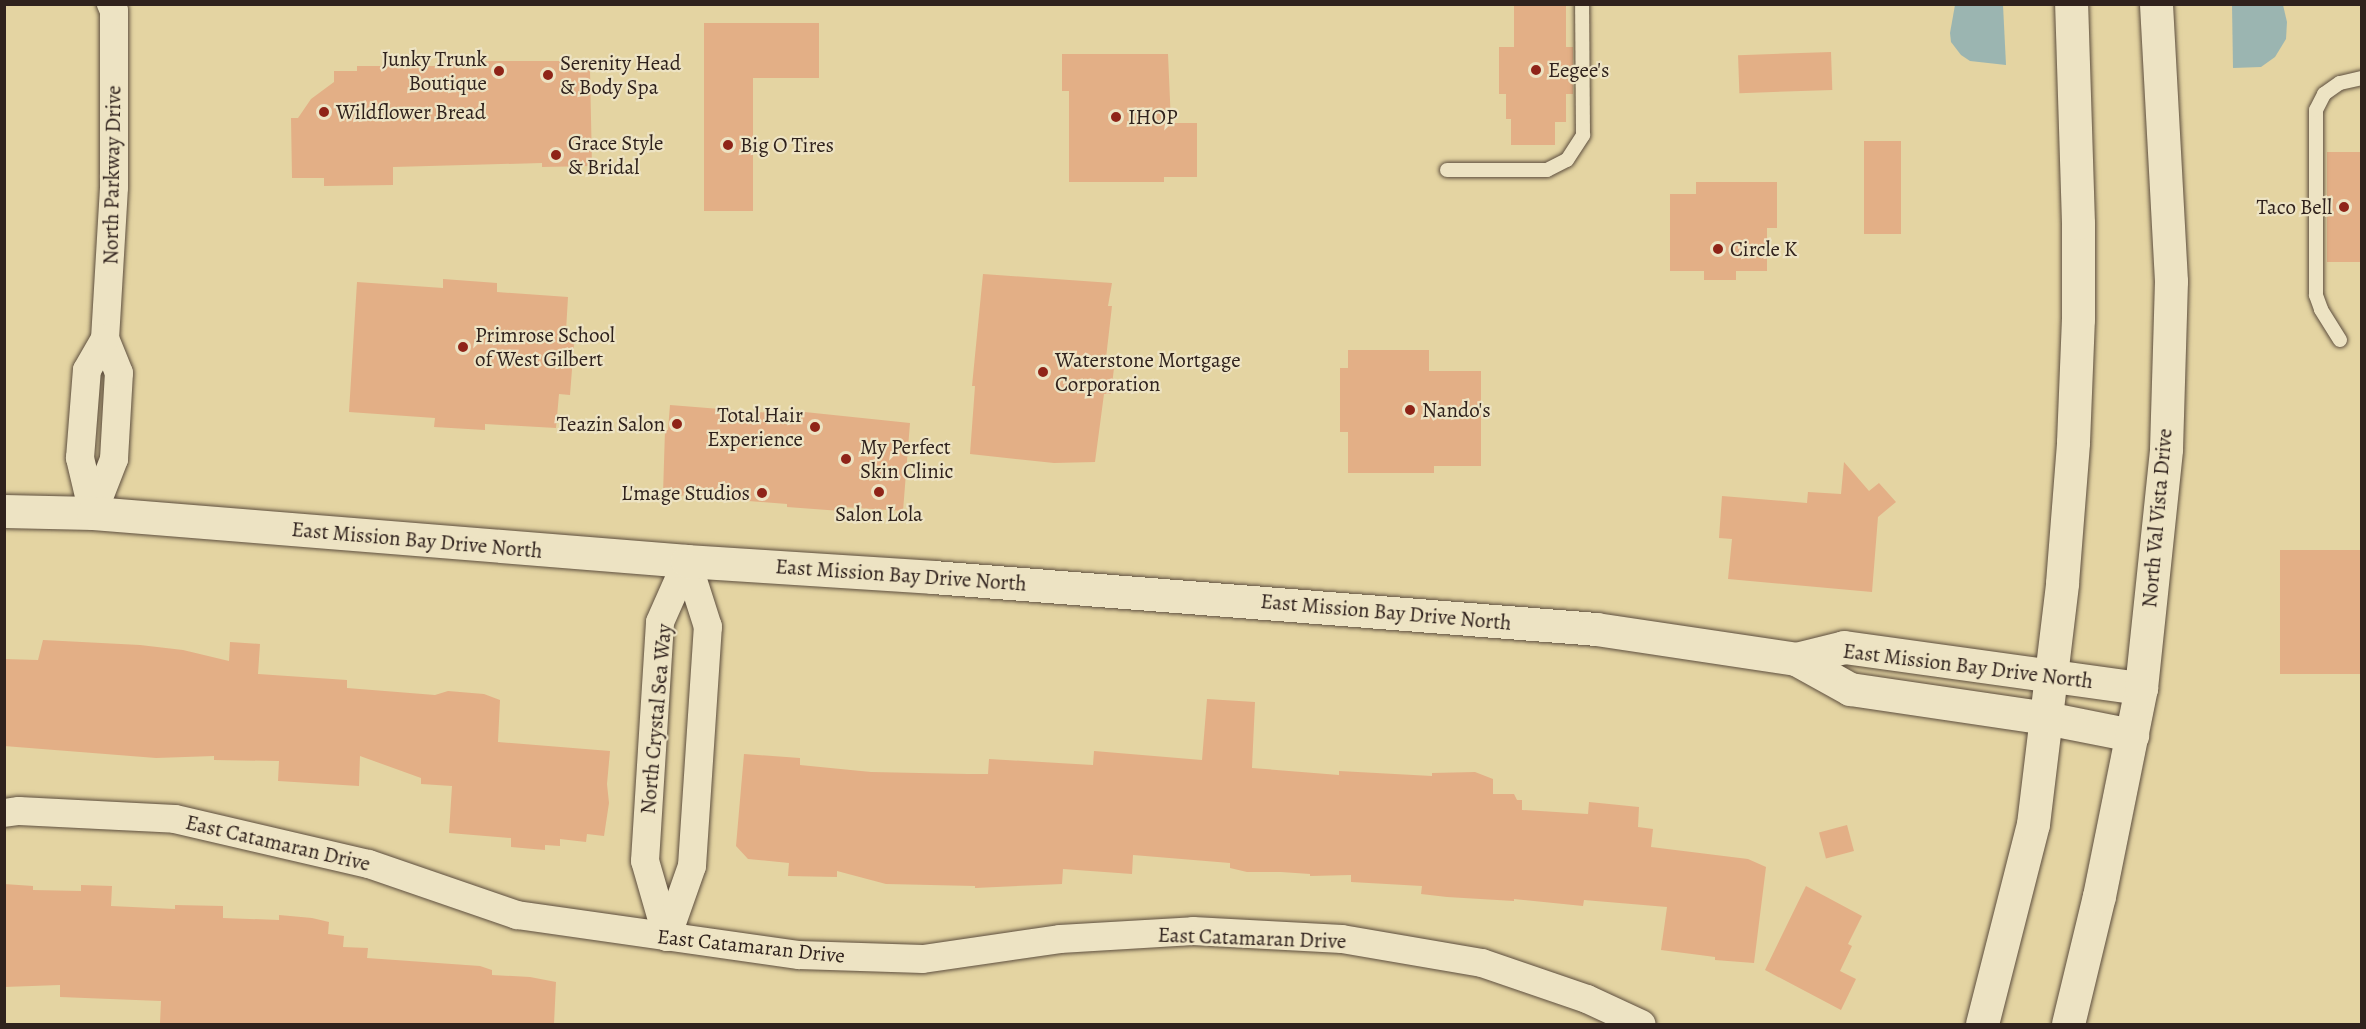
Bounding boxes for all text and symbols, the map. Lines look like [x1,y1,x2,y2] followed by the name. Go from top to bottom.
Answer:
[382,46,487,96] place label: Junky Trunk Boutique
[560,50,681,100] place label: Serenity Head & Body Spa
[1548,57,1610,83] place label: Eegee's
[1529,63,1543,77] marker: Eegee's
[492,64,506,78] marker: Junky Trunk Boutique
[541,68,555,82] marker: Serenity Head & Body Spa
[98,85,126,265] street label: North Parkway Drive
[336,99,486,125] place label: Wildflower Bread
[1128,104,1178,130] place label: IHOP
[317,105,331,119] marker: Wildflower Bread
[1109,110,1123,124] marker: IHOP
[568,130,663,180] place label: Grace Style & Bridal
[740,132,834,158] place label: Big O Tires
[721,138,735,152] marker: Big O Tires
[549,148,563,162] marker: Grace Style & Bridal
[2257,194,2332,220] place label: Taco Bell
[2337,200,2351,214] marker: Taco Bell
[1730,236,1797,262] place label: Circle K
[1711,242,1725,256] marker: Circle K
[475,322,615,372] place label: Primrose School of West Gilbert
[456,340,470,354] marker: Primrose School of West Gilbert
[1055,347,1241,397] place label: Waterstone Mortgage Corporation
[1036,365,1050,379] marker: Waterstone Mortgage Corporation
[1422,397,1491,423] place label: Nando's
[707,402,803,452] place label: Total Hair Experience
[1403,403,1417,417] marker: Nando's
[557,411,665,437] place label: Teazin Salon
[670,417,684,431] marker: Teazin Salon
[808,420,822,434] marker: Total Hair Experience
[2137,427,2177,609] street label: North Val Vista Drive
[860,434,953,484] place label: My Perfect Skin Clinic
[837,450,855,468] marker: My Perfect Skin Clinic
[621,480,750,506] place label: L'mage Studios
[872,485,886,499] marker: Salon Lola
[755,486,769,500] marker: L'mage Studios
[835,501,923,527] place label: Salon Lola
[290,516,544,564] street label: East Mission Bay Drive North
[775,554,1027,596] street label: East Mission Bay Drive North
[1259,588,1513,636] street label: East Mission Bay Drive North
[635,623,677,815] street label: North Crystal Sea Way
[1841,638,2095,694] street label: East Mission Bay Drive North
[183,810,373,876] street label: East Catamaran Drive
[1157,922,1347,954] street label: East Catamaran Drive
[656,924,846,968] street label: East Catamaran Drive

